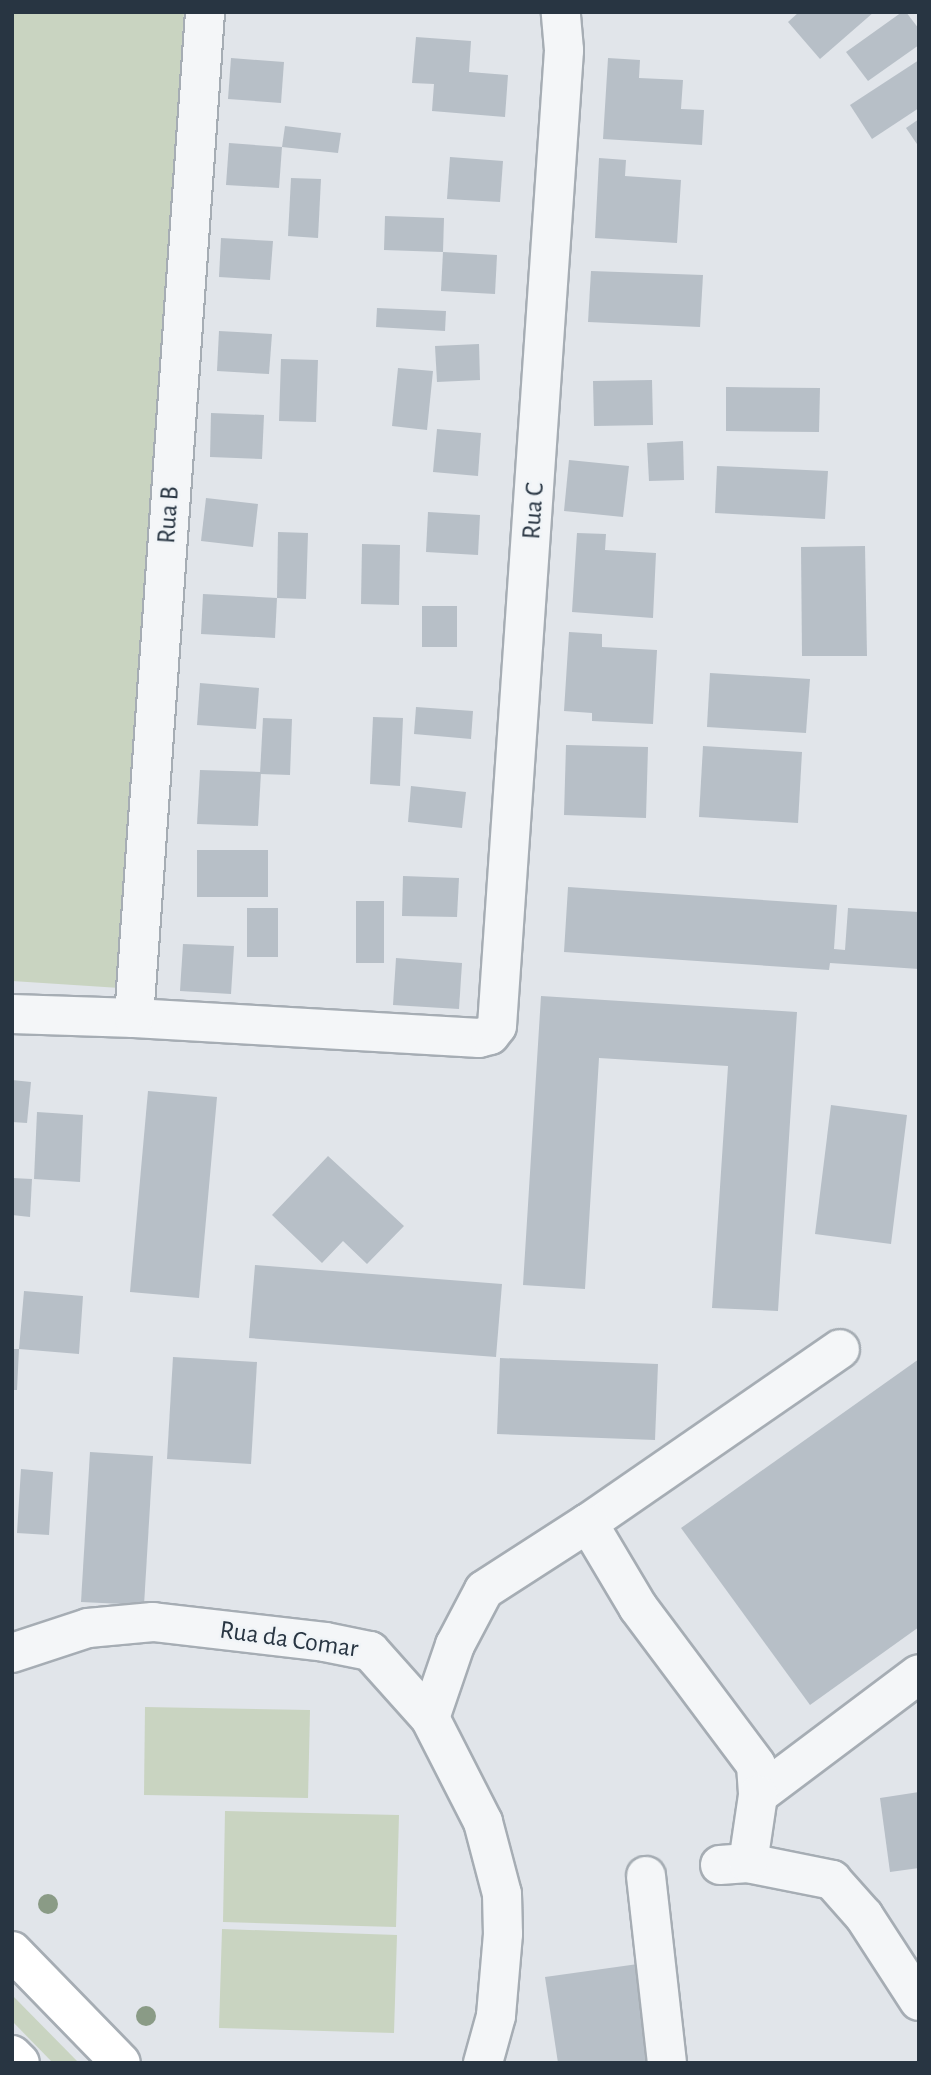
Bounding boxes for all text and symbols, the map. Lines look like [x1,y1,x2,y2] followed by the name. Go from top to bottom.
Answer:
[516,481,552,541] street label: Rua C
[151,485,187,545] street label: Rua B
[218,1615,360,1665] street label: Rua da Comar

